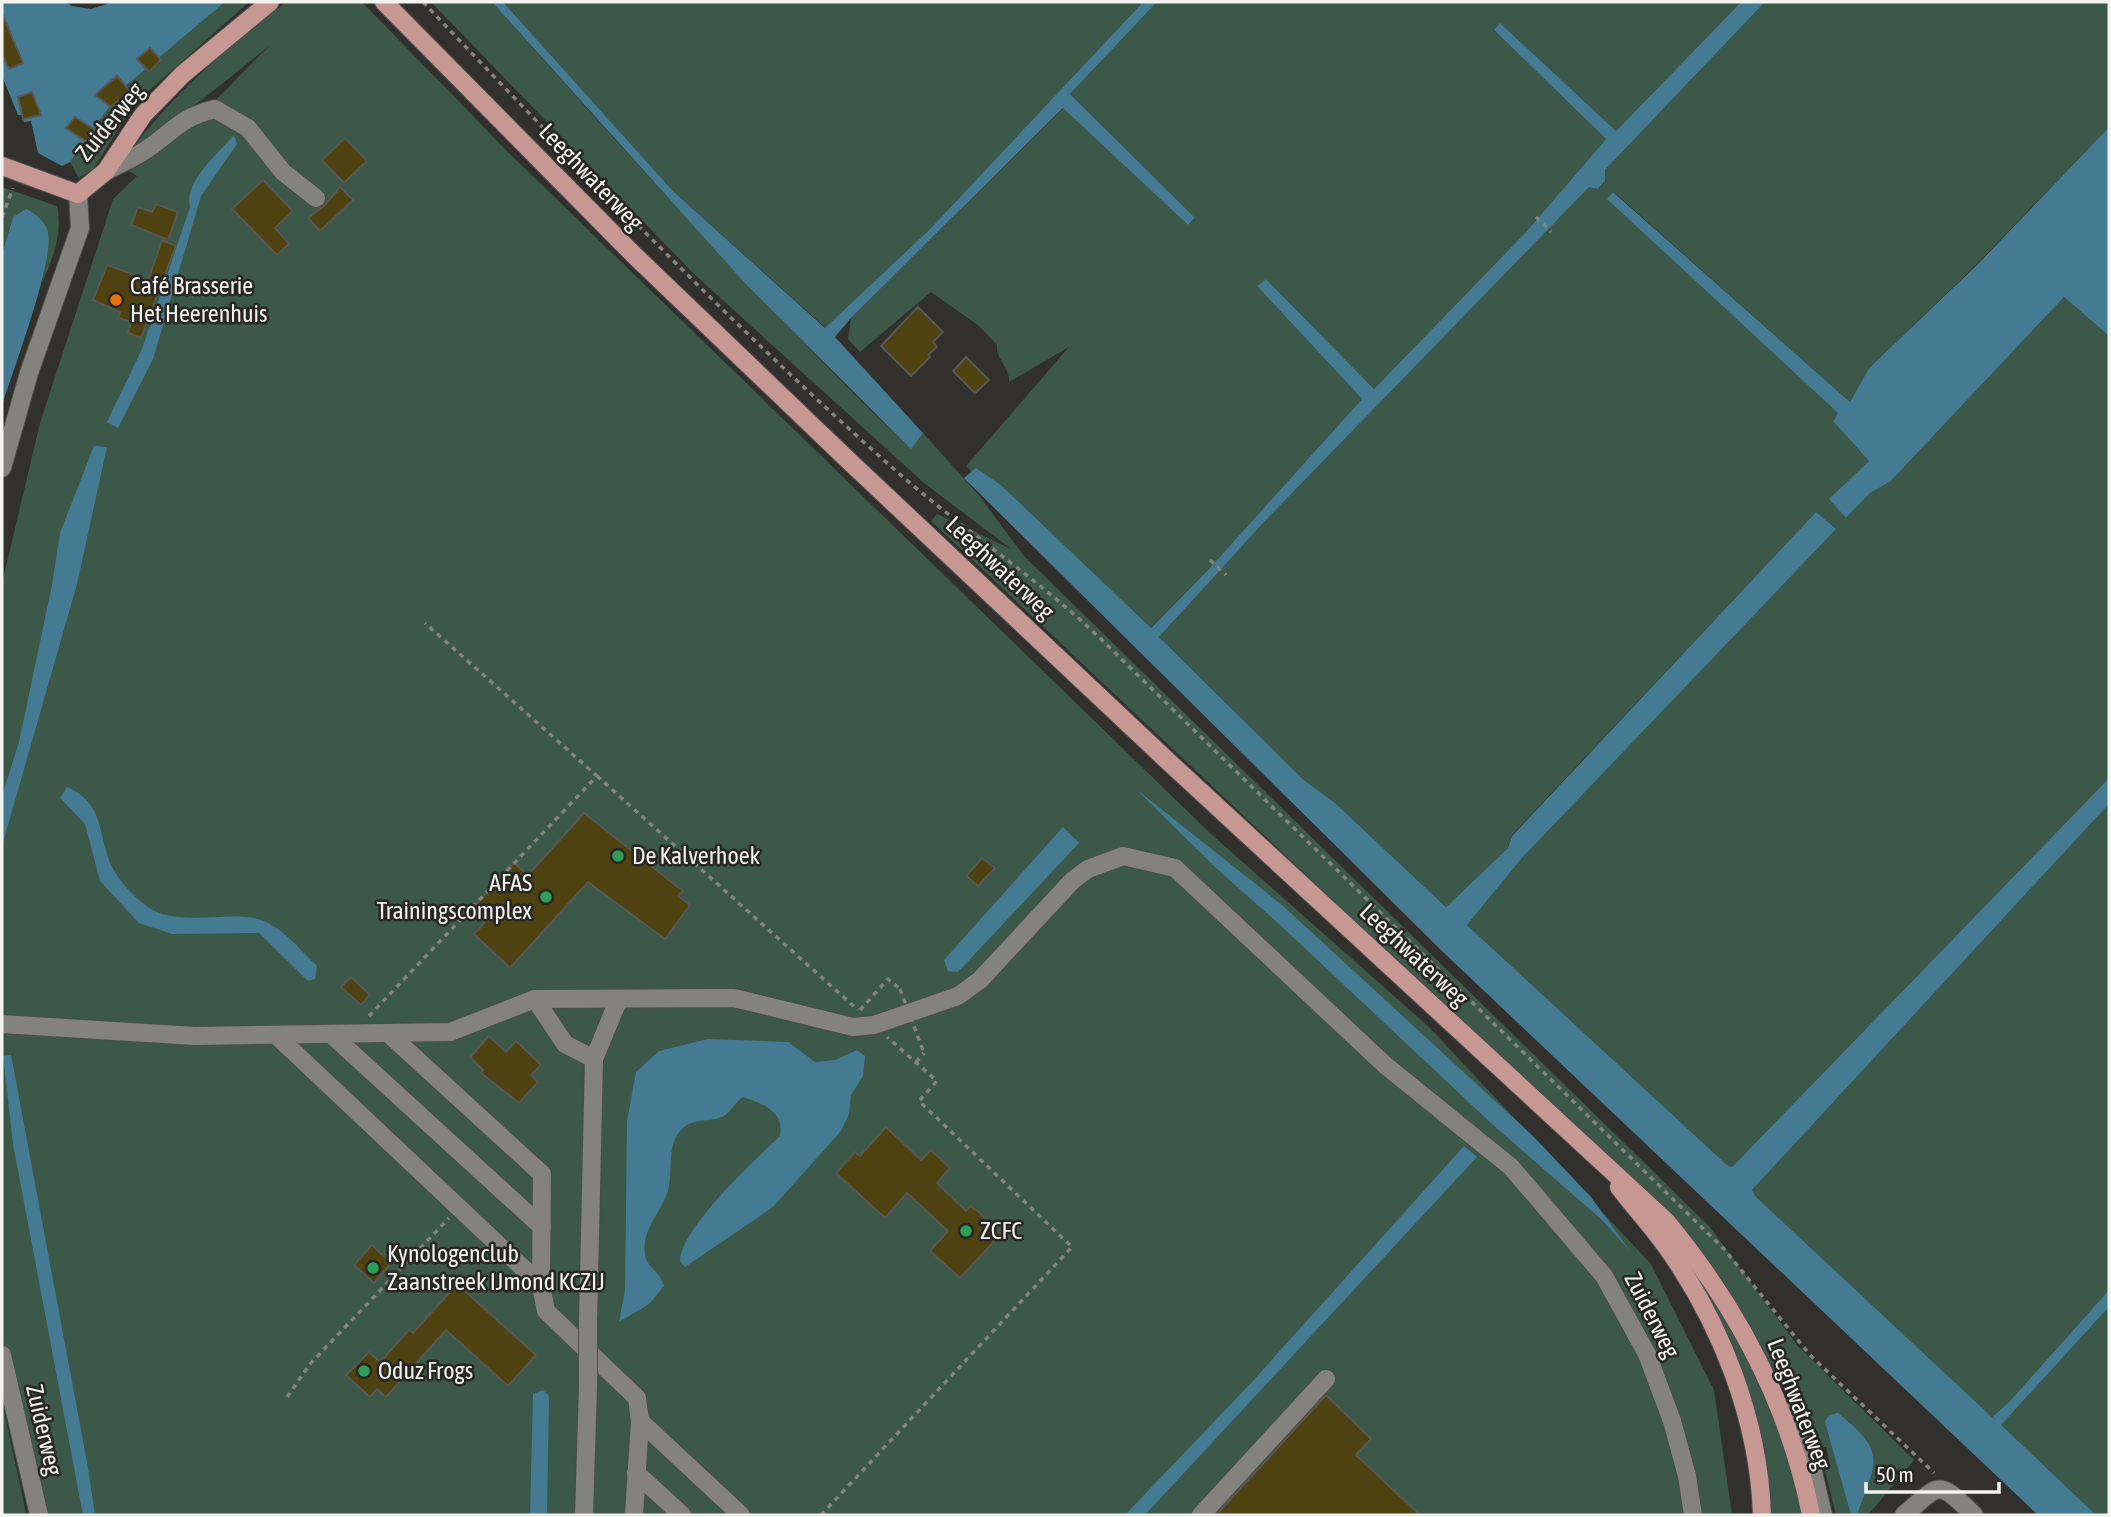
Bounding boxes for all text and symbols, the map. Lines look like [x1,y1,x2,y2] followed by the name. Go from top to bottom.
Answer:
[70,77,150,166] street label: Zuiderweg
[534,118,650,236] street label: Leeghwaterweg
[130,272,268,327] place label: Café Brasserie Het Heerenhuis
[108,292,124,308] marker: Café Brasserie Het Heerenhuis
[941,511,1061,625] street label: Leeghwaterweg
[632,842,761,869] place label: De Kalverhoek
[610,848,626,864] marker: De Kalverhoek
[377,869,532,924] place label: AFAS Trainingscomplex
[538,889,554,905] marker: AFAS Trainingscomplex
[1355,898,1475,1012] street label: Leeghwaterweg
[980,1217,1022,1244] place label: ZCFC
[958,1223,974,1239] marker: ZCFC
[387,1240,605,1295] place label: Kynologenclub Zaanstreek IJmond KCZIJ
[365,1260,381,1276] marker: Kynologenclub Zaanstreek IJmond KCZIJ
[1619,1267,1686,1363] street label: Zuiderweg
[1762,1335,1837,1474] street label: Leeghwaterweg
[378,1357,473,1384] place label: Oduz Frogs
[356,1363,372,1379] marker: Oduz Frogs
[21,1382,68,1479] street label: Zuiderweg
[1866,1450,1999,1494] scale bar
[1876,1462,1914,1486] text: 50 m

